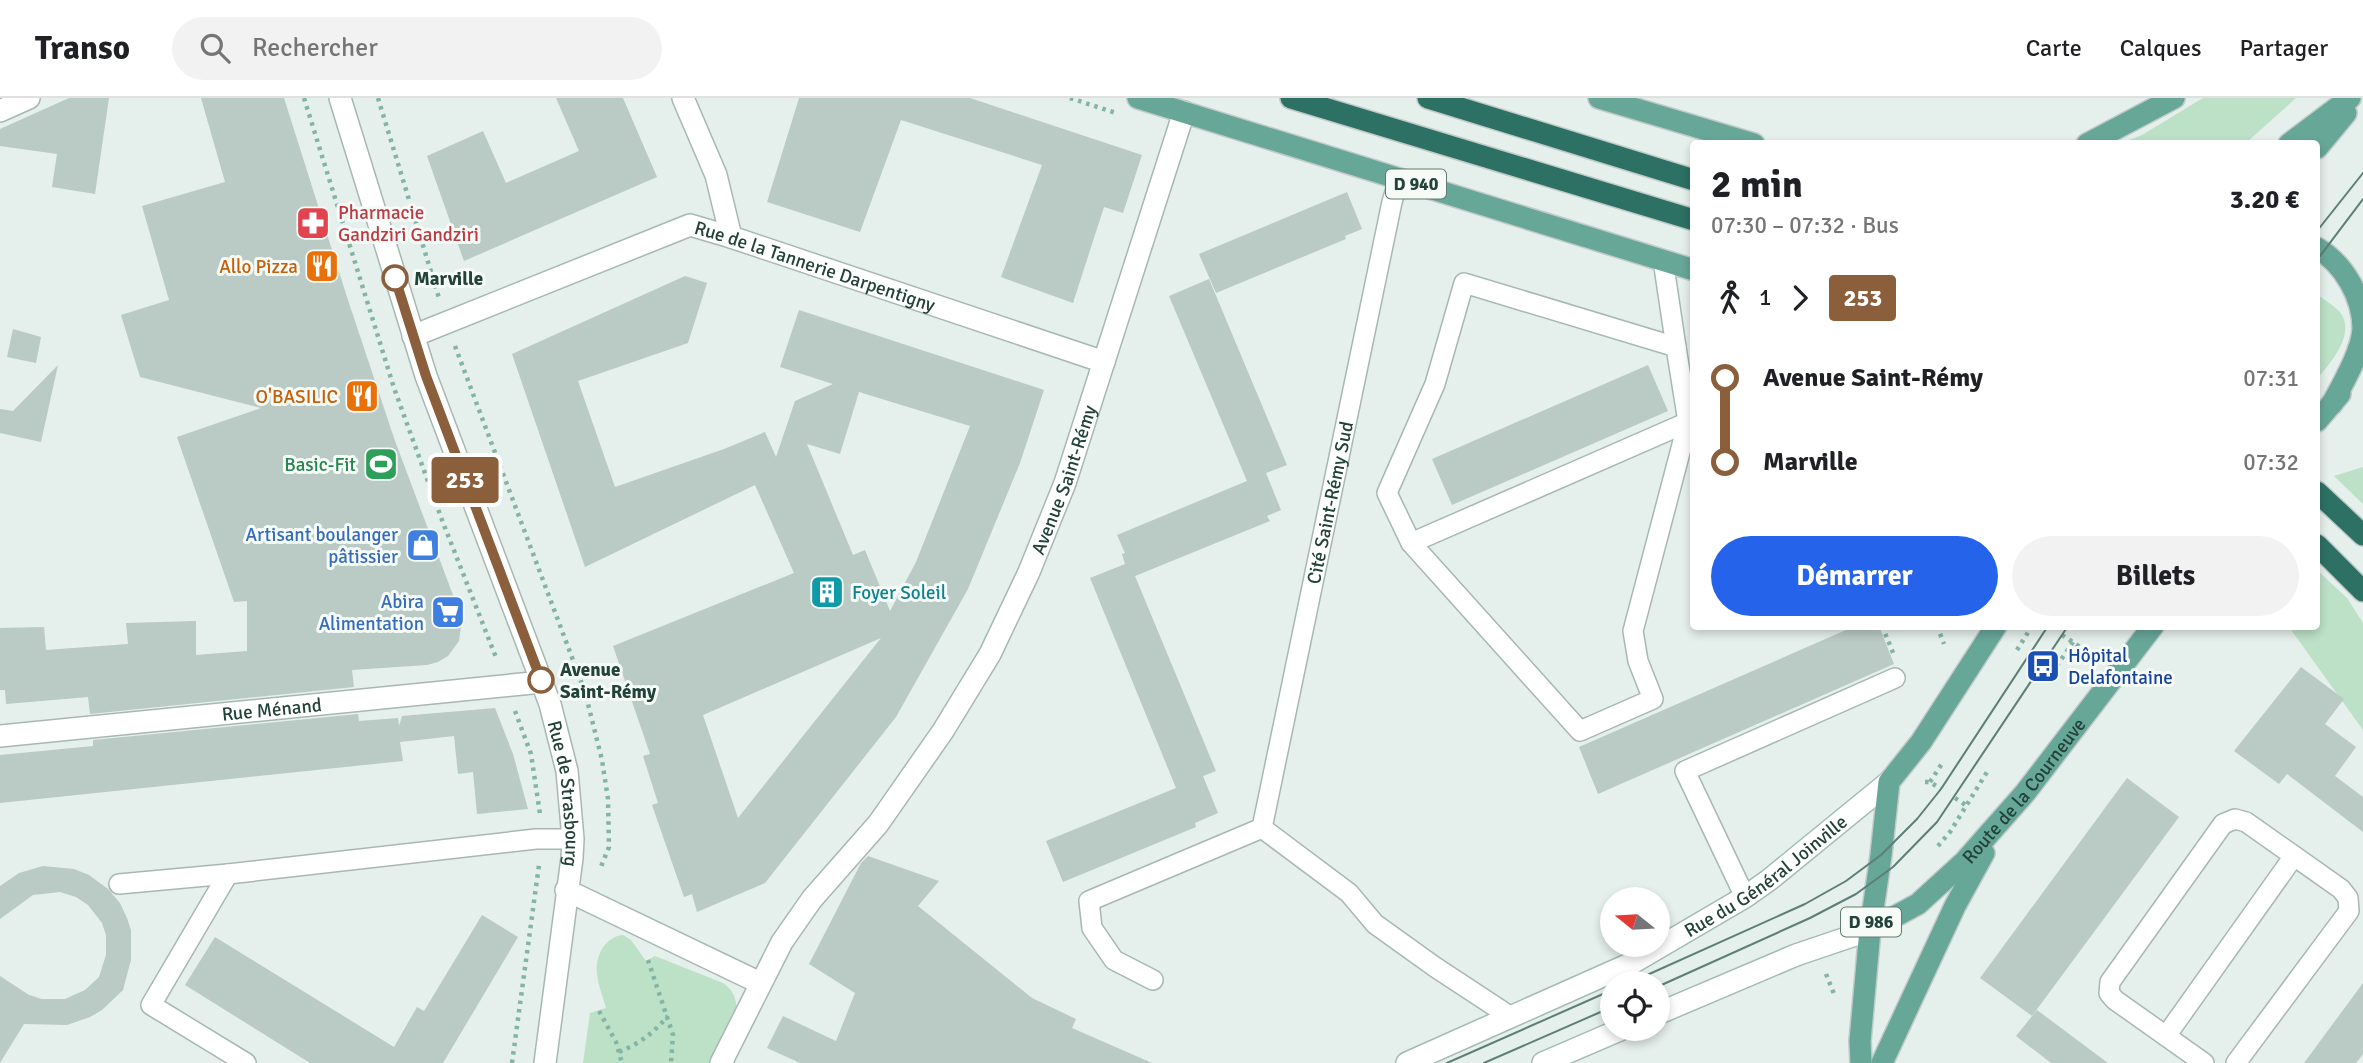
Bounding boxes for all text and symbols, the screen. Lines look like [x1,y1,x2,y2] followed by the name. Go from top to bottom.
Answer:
[172,17,662,80] search box
[35,28,130,69] text: Transo
[196,29,234,67] icon: search
[252,32,378,64] text: Rechercher
[2026,33,2082,63] text: Carte
[2120,33,2201,63] text: Calques
[2239,33,2328,63] text: Partager
[1711,161,1803,208] text: 2 min
[1386,170,1446,198] road number: D 940
[2230,184,2299,216] text: 3.20 €
[338,201,479,247] place label: Pharmacie Gandziri Gandziri
[294,204,332,242] pharmacy icon: Pharmacie Gandziri Gandziri
[1711,211,1899,240] text: 07:30 – 07:32 · Bus
[692,216,938,318] street label: Rue de la Tannerie Darpentigny
[303,247,341,285] restaurant icon: Allo Pizza
[219,255,298,279] place label: Allo Pizza
[382,265,408,291] marker: Marville
[414,267,483,291] place label: Marville
[1711,279,1749,317] icon: walk
[1781,279,1819,317] icon: forward
[1759,283,1771,312] text: 1
[1843,283,1882,313] text: 253
[1763,362,1983,394] text: Avenue Saint-Rémy
[2243,364,2299,393] text: 07:31
[343,377,381,415] restaurant icon: O'BASILIC
[256,385,338,409] place label: O'BASILIC
[1026,402,1102,558] street label: Avenue Saint-Rémy
[1302,419,1359,586] street label: Cité Saint-Rémy Sud
[362,445,400,483] sports icon: Basic-Fit
[1763,446,1858,478] text: Marville
[2243,448,2299,477] text: 07:32
[284,453,356,477] place label: Basic-Fit
[425,457,505,503] line badge: 253
[446,465,484,495] text: 253
[245,523,398,569] place label: Artisant boulanger pâtissier
[404,526,442,564] shop icon: Artisant boulanger pâtissier
[1711,536,1998,616] button: Démarrer
[2012,536,2299,616] button: Billets
[808,573,846,611] building icon: Foyer Soleil
[852,581,946,605] place label: Foyer Soleil
[319,590,424,636] place label: Abira Alimentation
[429,593,467,631] supermarket icon: Abira Alimentation
[2068,644,2173,690] place label: Hôpital Delafontaine
[2024,647,2062,685] bus stop icon: Hôpital Delafontaine
[560,658,657,704] place label: Avenue Saint-Rémy
[528,667,554,693] marker: Avenue Saint-Rémy
[221,693,323,727] street label: Rue Ménand
[1957,713,2091,869] street label: Route de la Courneuve
[542,718,584,868] street label: Rue de Strasbourg
[1680,810,1852,943] street label: Rue du Général Joinville
[1600,887,1670,957] north arrow
[1600,887,1670,1041] map controls
[1841,908,1901,936] road number: D 986
[1600,971,1670,1041] button: locate

